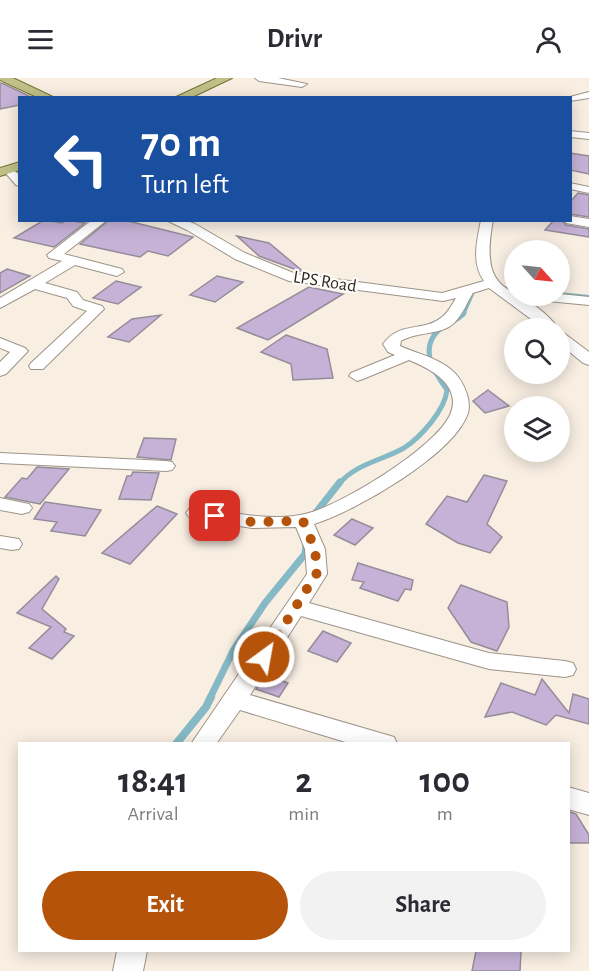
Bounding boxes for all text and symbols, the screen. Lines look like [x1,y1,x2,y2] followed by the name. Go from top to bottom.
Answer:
[24,23,57,56] icon: menu
[532,23,565,56] icon: person
[267,25,322,52] text: Drivr
[42,120,120,198] icon: left
[141,122,221,164] text: 70 m
[141,171,229,198] text: Turn left
[504,240,570,306] north arrow
[504,240,570,462] map controls
[292,268,358,296] street label: LPS Road
[504,318,570,384] button: search
[504,396,570,462] button: layers
[189,490,240,541] pin
[198,499,231,532] icon: arrive
[232,625,296,689] position arrow
[118,763,188,799] text: 18:41
[295,763,312,799] text: 2
[419,763,470,799] text: 100
[127,804,179,824] text: Arrival
[288,804,319,824] text: min
[437,804,453,824] text: m
[42,871,288,940] button: Exit
[300,871,546,940] button: Share

